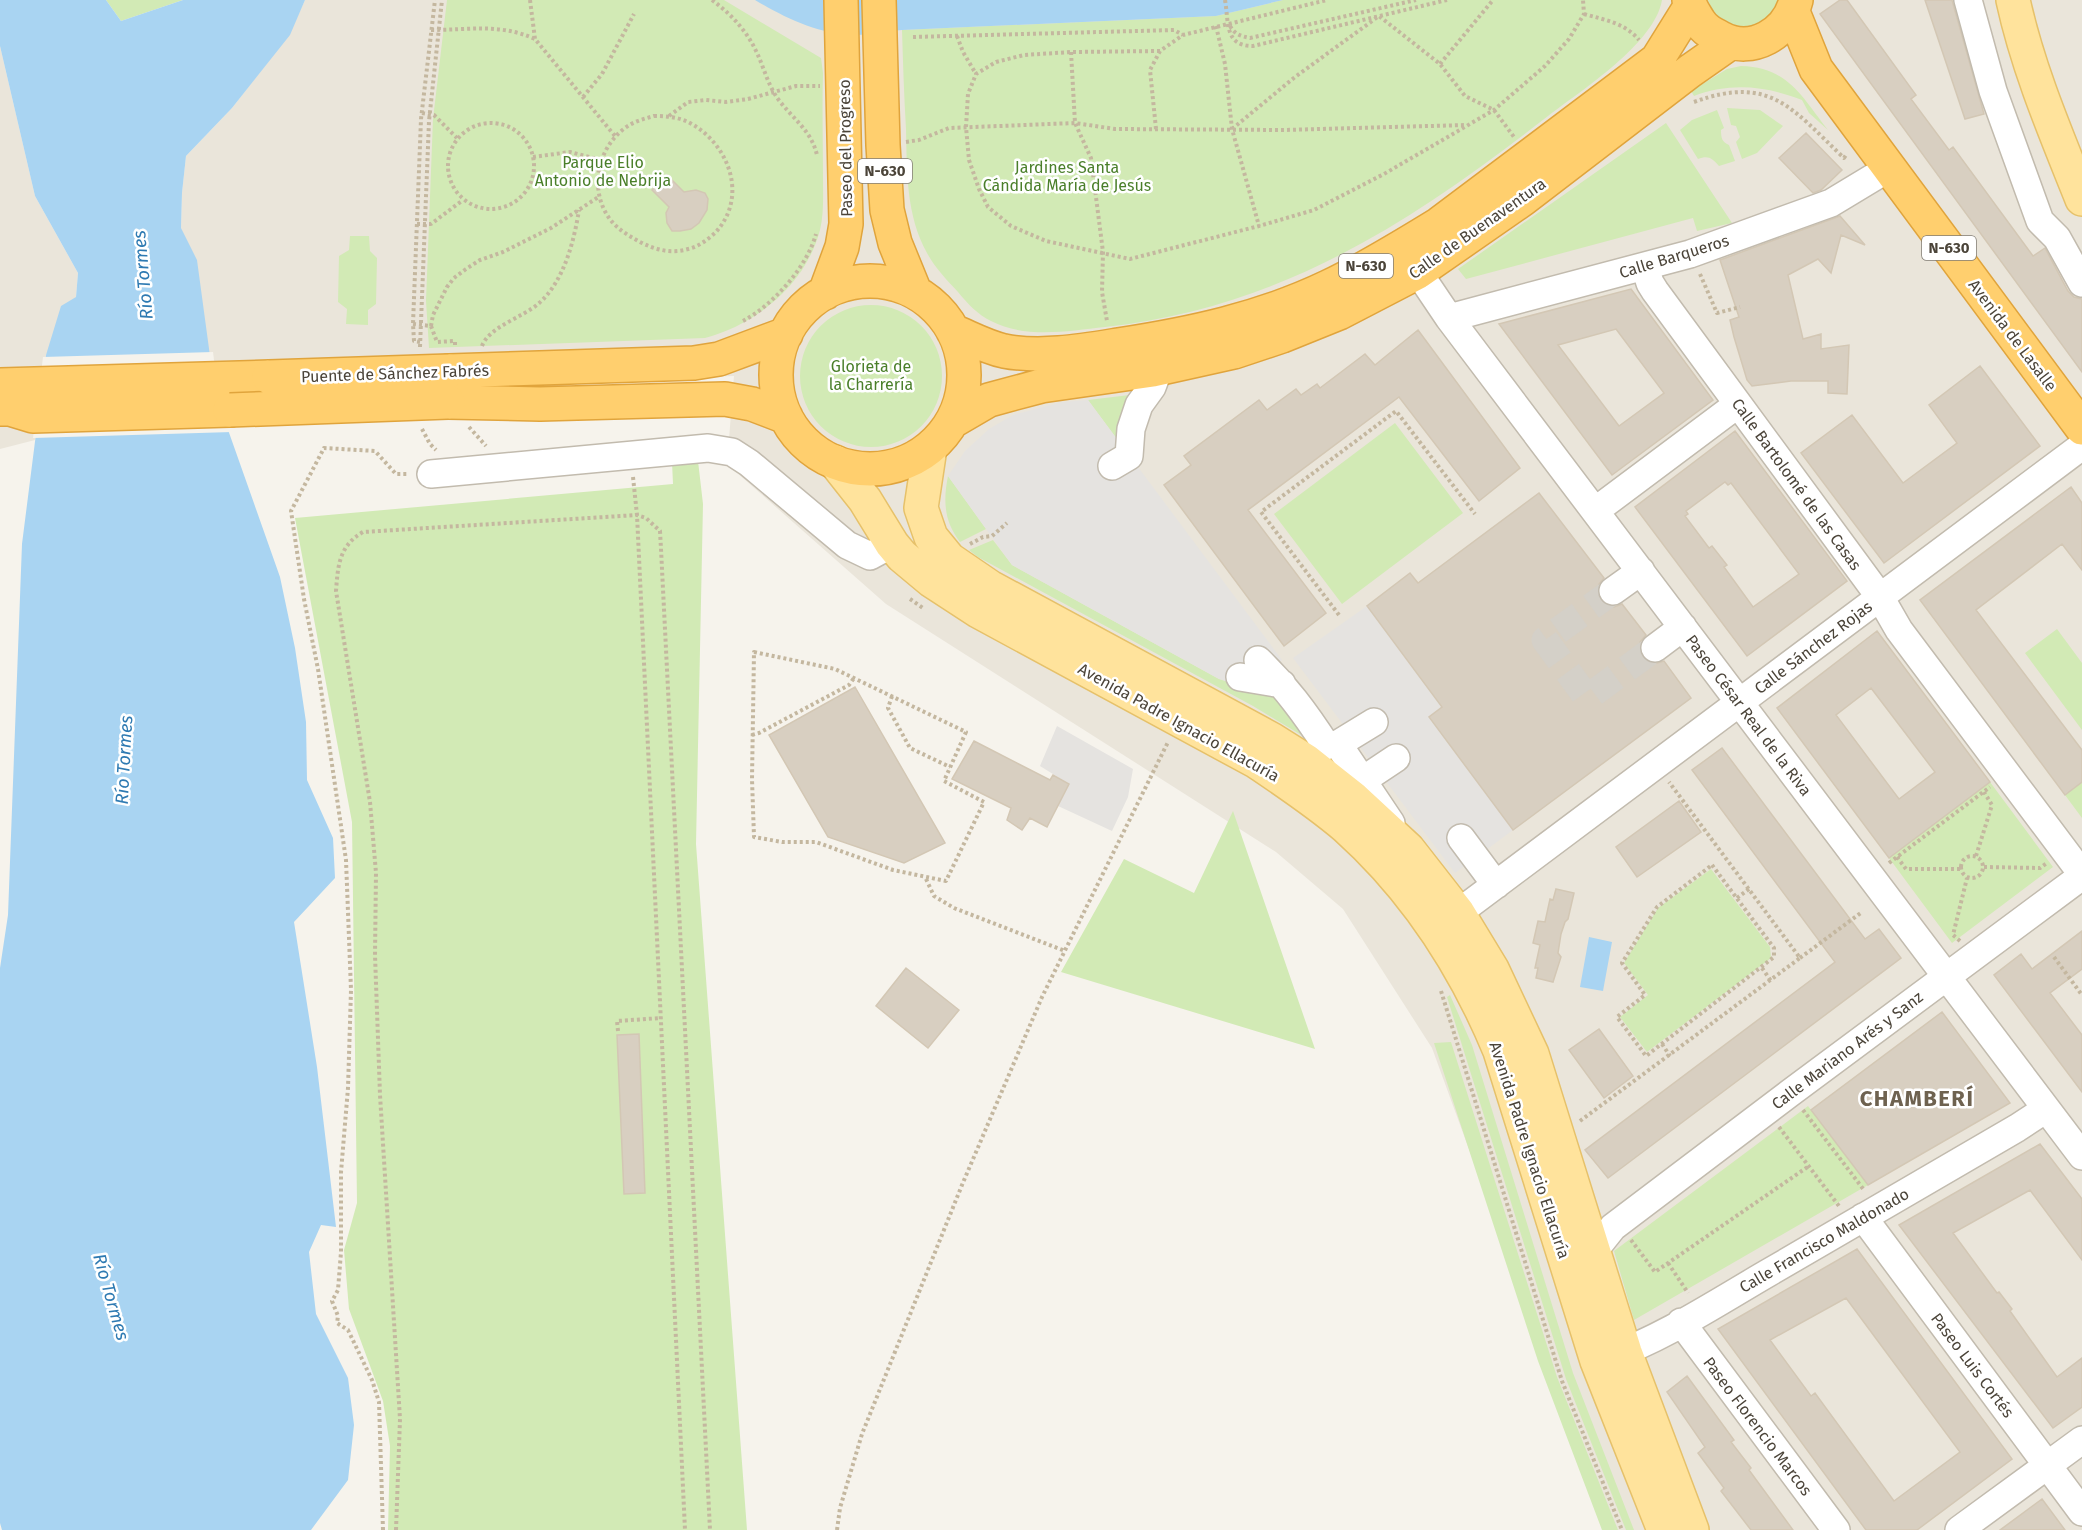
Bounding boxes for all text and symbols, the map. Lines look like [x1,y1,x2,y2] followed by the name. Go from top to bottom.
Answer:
[835,79,856,217] street label: Paseo del Progreso
[535,153,671,190] park label: Parque Elio Antonio de Nebrija
[983,158,1151,195] park label: Jardines Santa Cándida María de Jesús
[858,159,912,183] road number: N-630
[1405,174,1550,283] street label: Calle de Buenaventura
[128,230,158,320] water label: Río Tormes
[1617,231,1731,282] street label: Calle Barqueros
[1922,236,1976,260] road number: N-630
[1339,254,1393,278] road number: N-630
[1964,276,2061,395] street label: Avenida de Lasalle
[829,357,913,394] park label: Glorieta de la Charrería
[301,361,489,386] street label: Puente de Sánchez Fabrés
[1728,395,1865,574] street label: Calle Bartolomé de las Casas
[1751,597,1876,698] street label: Calle Sánchez Rojas
[1682,631,1815,800] street label: Paseo César Real de la Riva
[1075,659,1283,786] street label: Avenida Padre Ignacio Ellacuría
[111,715,137,805] water label: Río Tormes
[1768,987,1927,1113] street label: Calle Mariano Arés y Sanz
[1485,1039,1574,1261] street label: Avenida Padre Ignacio Ellacuría
[1860,1085,1974,1112] district label: CHAMBERÍ
[1736,1184,1912,1297] street label: Calle Francisco Maldonado
[88,1251,134,1343] water label: Río Tormes
[1927,1309,2018,1421] street label: Paseo Luis Cortés
[1699,1353,1816,1499] street label: Paseo Florencio Marcos

